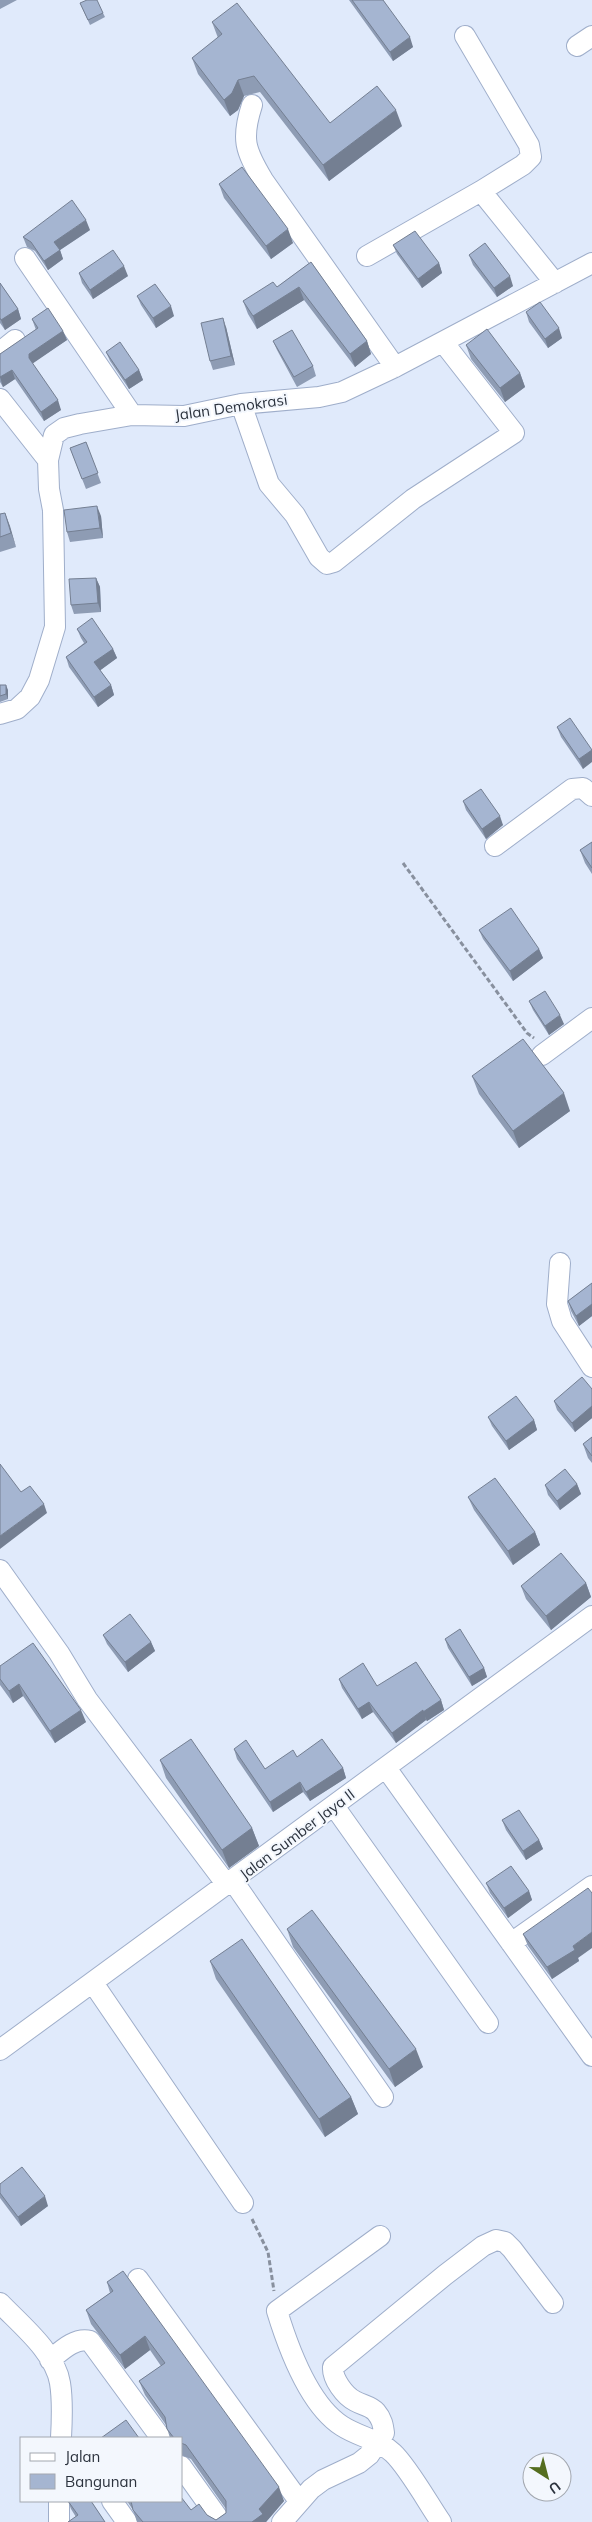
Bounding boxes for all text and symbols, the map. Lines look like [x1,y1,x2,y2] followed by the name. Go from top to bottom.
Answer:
[174,390,288,424] street label: Jalan Demokrasi
[236,1785,358,1883] street label: Jalan Sumber Jaya II
[20,2437,182,2502] legend
[65,2447,100,2466] text: Jalan
[522,2452,572,2502] north arrow
[65,2472,137,2491] text: Bangunan
[545,2477,564,2498] text: U

